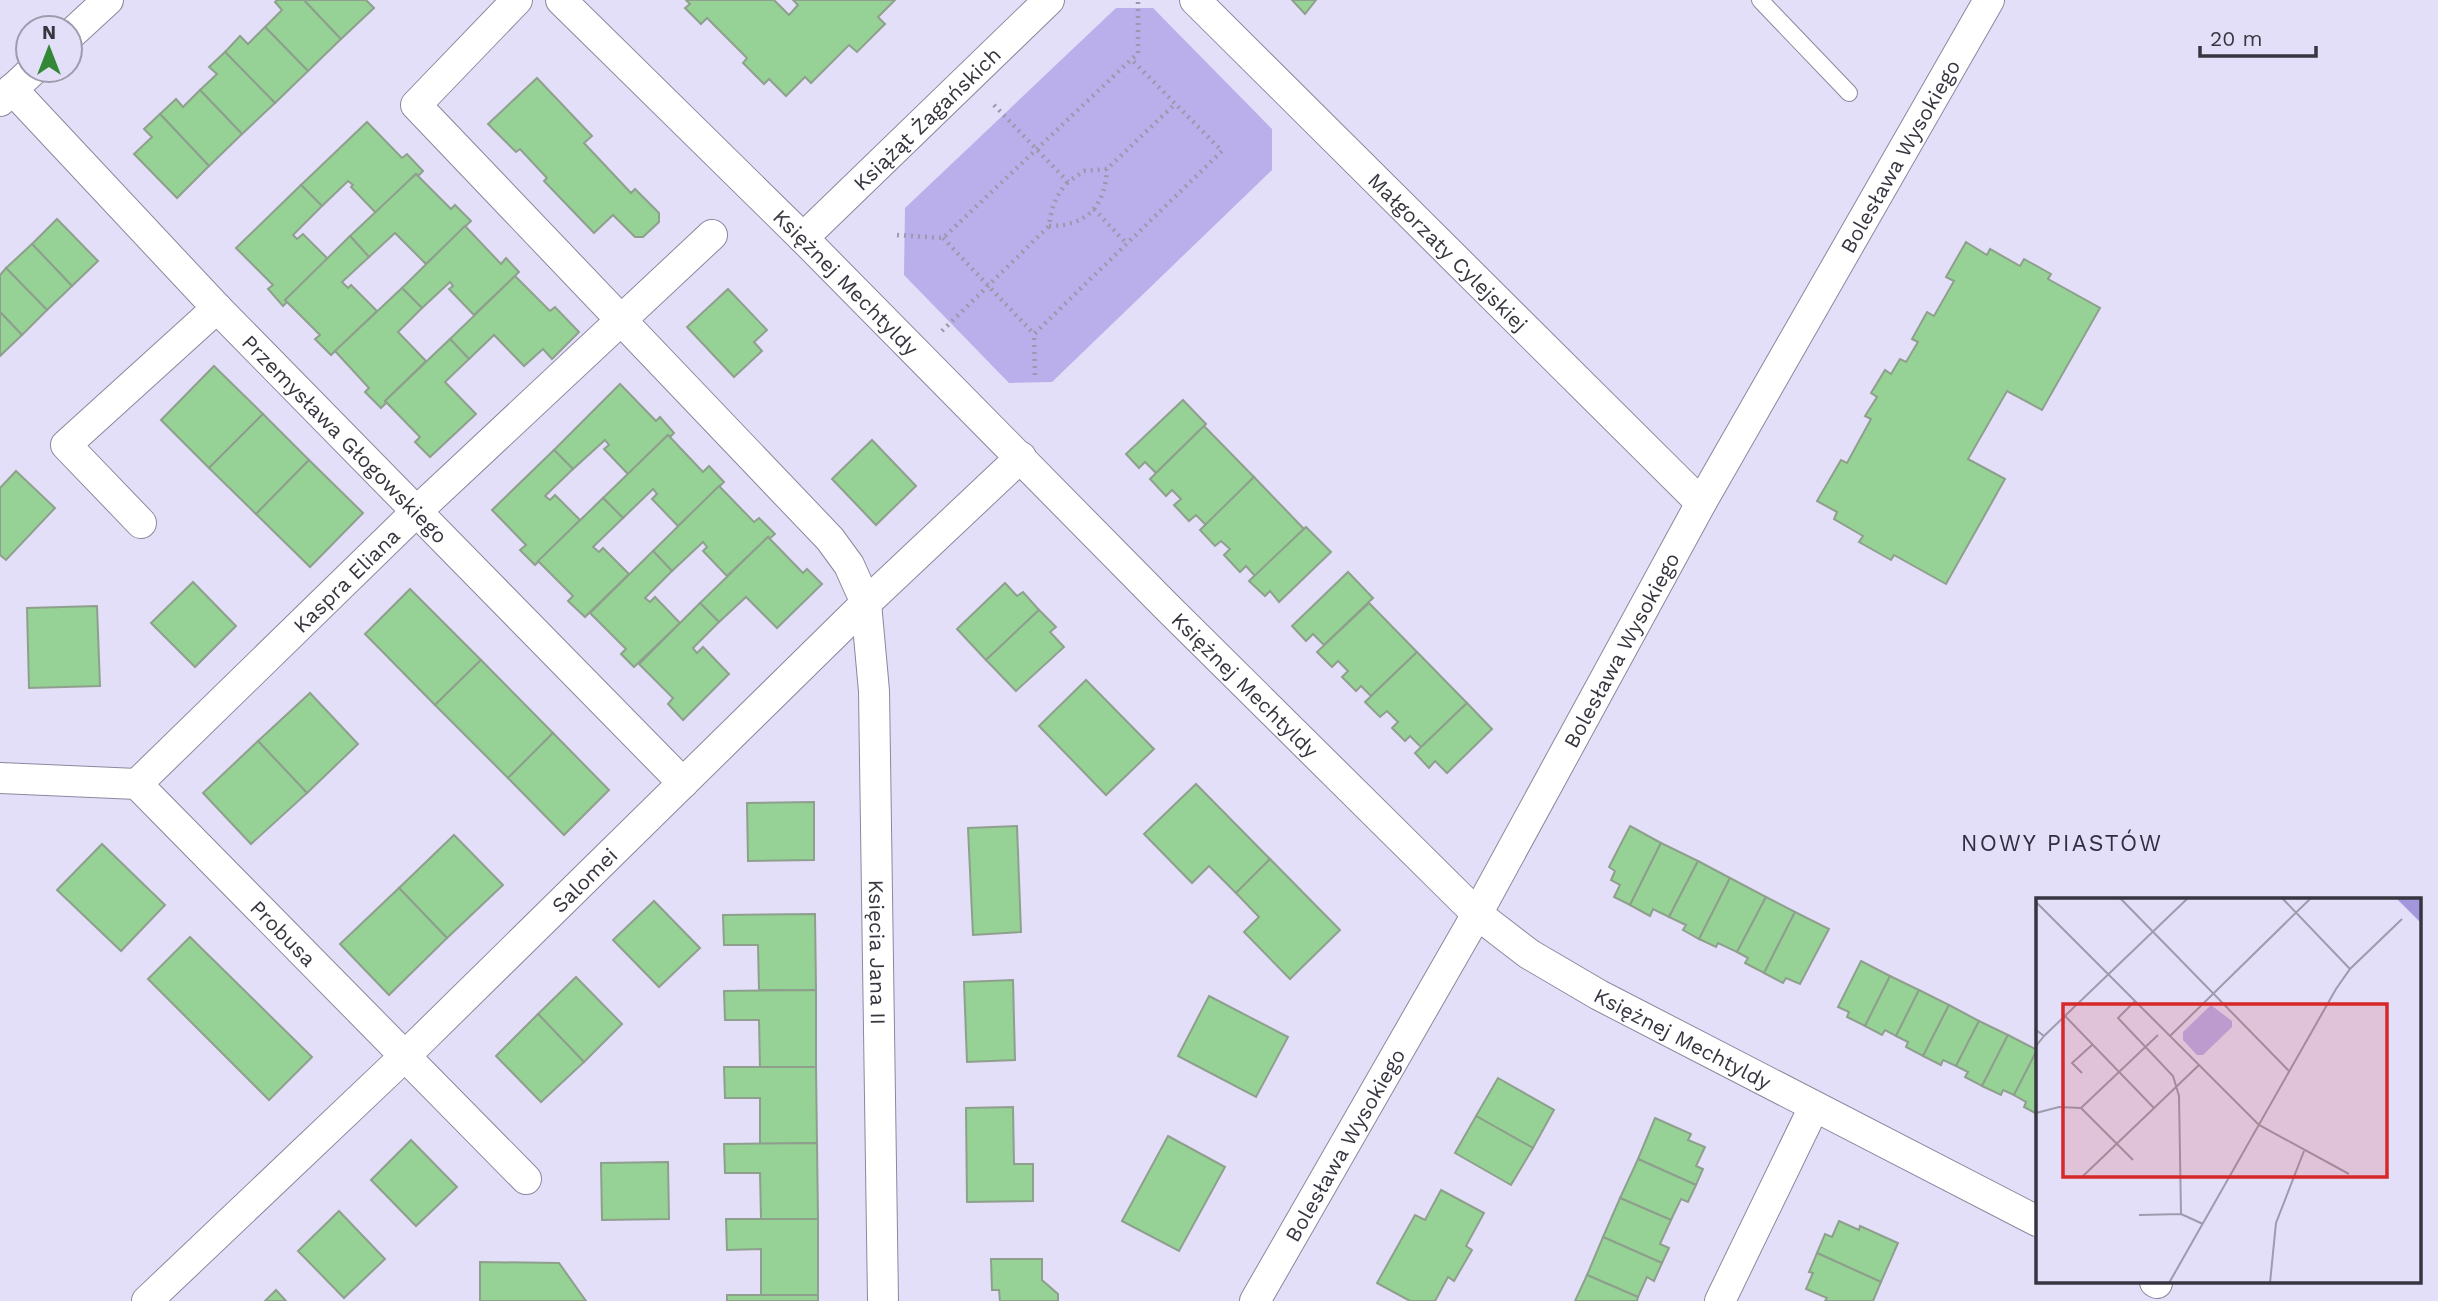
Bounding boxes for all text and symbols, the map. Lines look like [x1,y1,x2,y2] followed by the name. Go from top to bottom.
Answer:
[14,14,84,84] north arrow
[2200,14,2316,58] scale bar
[42,21,56,44] text: N
[2210,26,2262,51] text: 20 m
[848,42,1005,195] street label: Książąt Żagańskich
[1834,55,1965,257] street label: Bolesława Wysokiego
[1363,167,1533,336] street label: Małgorzaty Cylejskiej
[768,204,924,360] street label: Księżnej Mechtyldy
[237,329,453,548] street label: Przemysława Głogowskiego
[288,523,405,638] street label: Kaspra Eliana
[1558,548,1684,752] street label: Bolesława Wysokiego
[1167,607,1324,763] street label: Księżnej Mechtyldy
[1961,829,2163,857] district label: NOWY PIASTÓW
[546,842,622,918] street label: Salomei
[864,880,891,1025] street label: Księcia Jana II
[246,895,322,971] street label: Probusa
[2036,898,2420,1284] inset map
[1590,982,1776,1094] street label: Księżnej Mechtyldy
[1279,1044,1410,1246] street label: Bolesława Wysokiego

